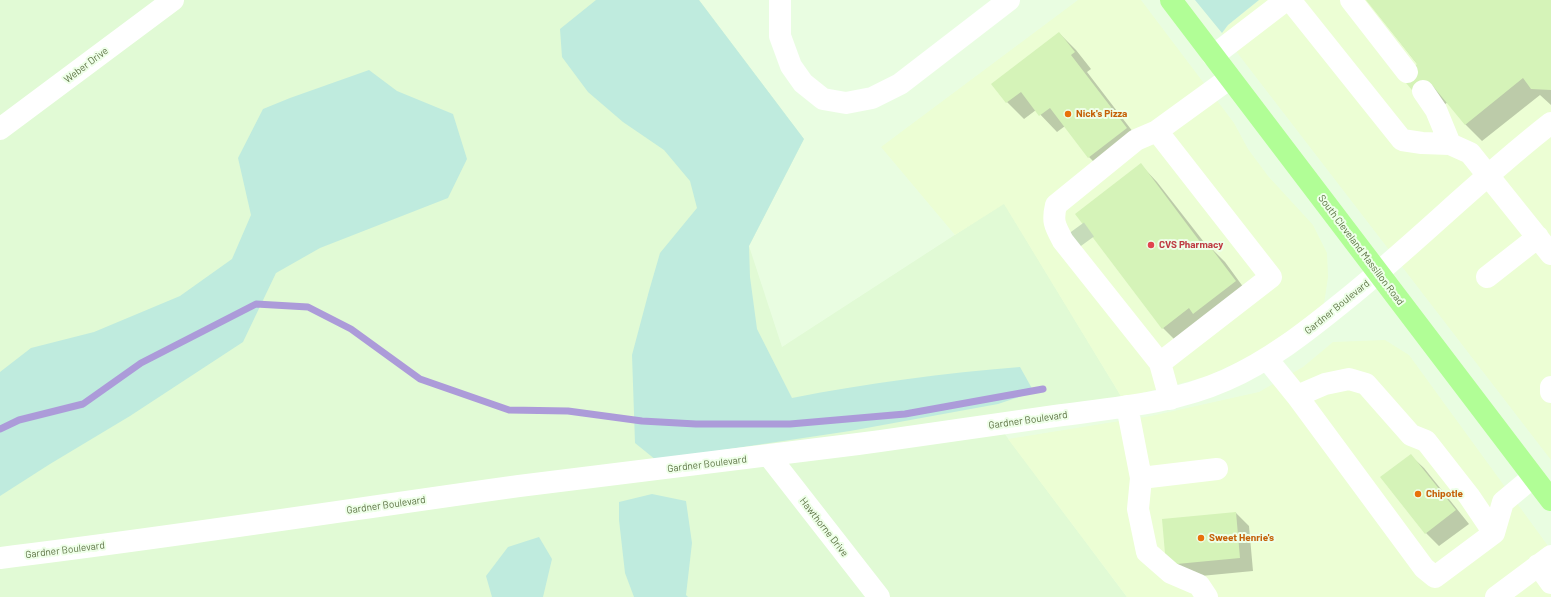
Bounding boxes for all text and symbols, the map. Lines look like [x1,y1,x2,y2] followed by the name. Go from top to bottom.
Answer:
[62,44,110,86] street label: Weber Drive
[1076,108,1127,120] place label: Nick's Pizza
[1063,109,1073,119] marker: Nick's Pizza
[1316,192,1406,308] street label: South Cleveland Massillon Road
[1159,239,1223,251] place label: CVS Pharmacy
[1146,240,1156,250] marker: CVS Pharmacy
[1302,277,1372,337] street label: Gardner Boulevard
[988,408,1068,432] street label: Gardner Boulevard
[667,453,747,475] street label: Gardner Boulevard
[1426,488,1463,500] place label: Chipotle
[1413,489,1423,499] marker: Chipotle
[346,493,426,517] street label: Gardner Boulevard
[797,495,851,559] street label: Hawthorne Drive
[1209,532,1274,544] place label: Sweet Henrie's
[1196,533,1206,543] marker: Sweet Henrie's
[25,539,105,561] street label: Gardner Boulevard

